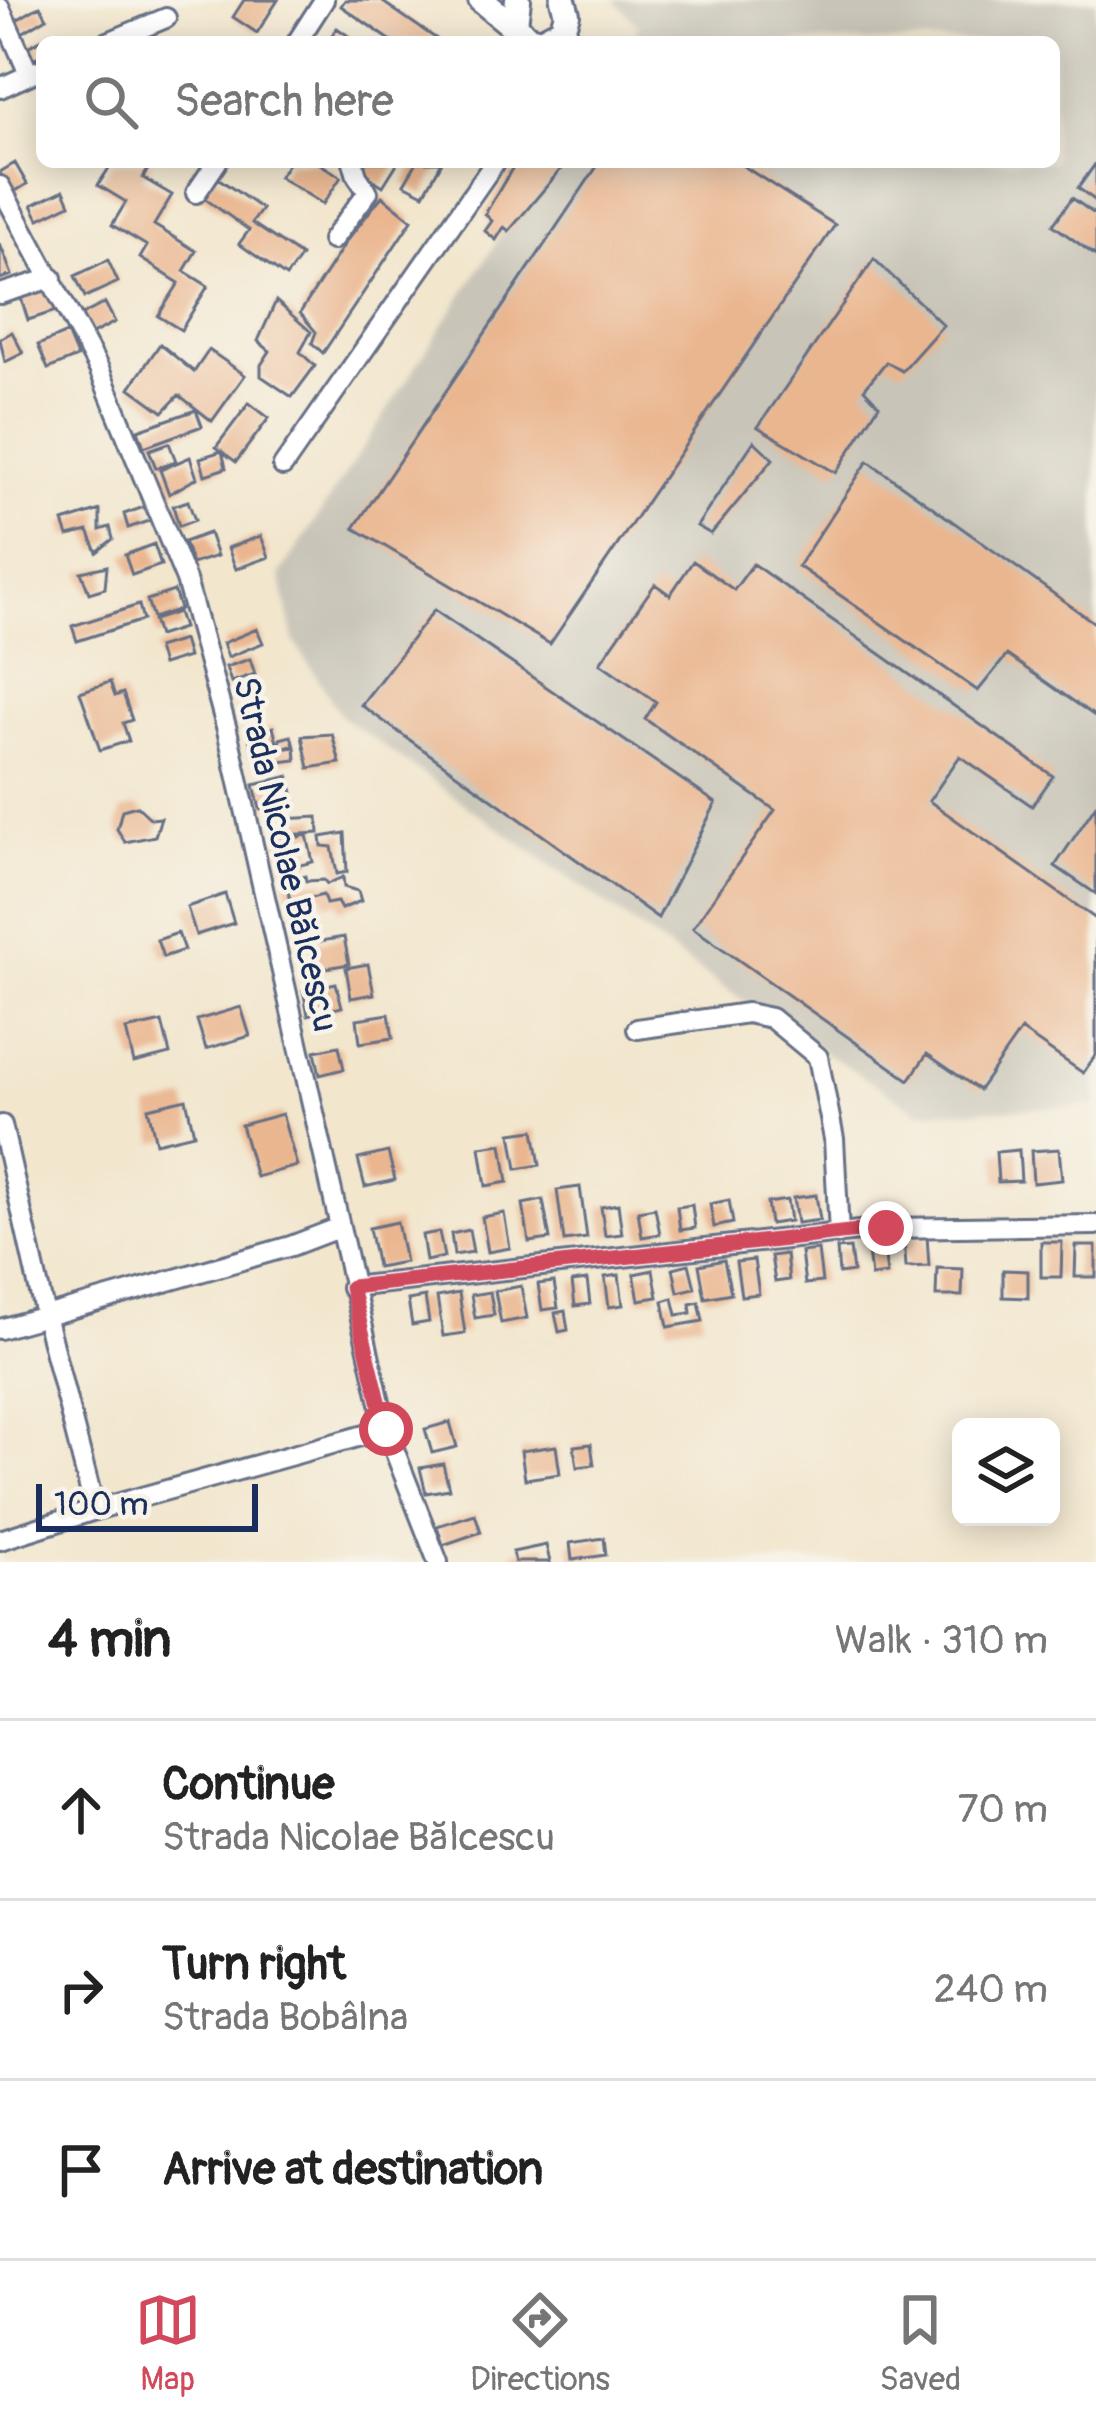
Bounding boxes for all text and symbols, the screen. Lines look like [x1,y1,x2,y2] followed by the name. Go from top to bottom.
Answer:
[36,36,1060,168] search box
[78,69,144,135] icon: search
[174,74,394,130] text: Search here
[223,673,348,1036] street label: Strada Nicolae Bălcescu
[859,1201,913,1255] route end
[359,1402,413,1456] route start
[952,1418,1060,1526] map controls
[952,1418,1060,1526] button: layers
[36,1478,258,1531] scale bar
[54,1484,148,1525] text: 100 m
[48,1608,171,1672] text: 4 min
[835,1616,1048,1665] text: Walk · 310 m
[162,1757,335,1813] text: Continue
[48,1777,114,1843] icon: ahead
[958,1785,1048,1834] text: 70 m
[162,1813,555,1862] text: Strada Nicolae Bălcescu
[162,1937,346,1993] text: Turn right
[48,1957,114,2023] icon: right
[934,1965,1048,2014] text: 240 m
[162,1993,408,2042] text: Strada Bobâlna
[48,2137,114,2203] icon: arrive
[162,2142,543,2198] text: Arrive at destination
[135,2287,201,2400] tab: Map
[470,2287,610,2400] tab: Directions
[879,2287,961,2400] tab: Saved

